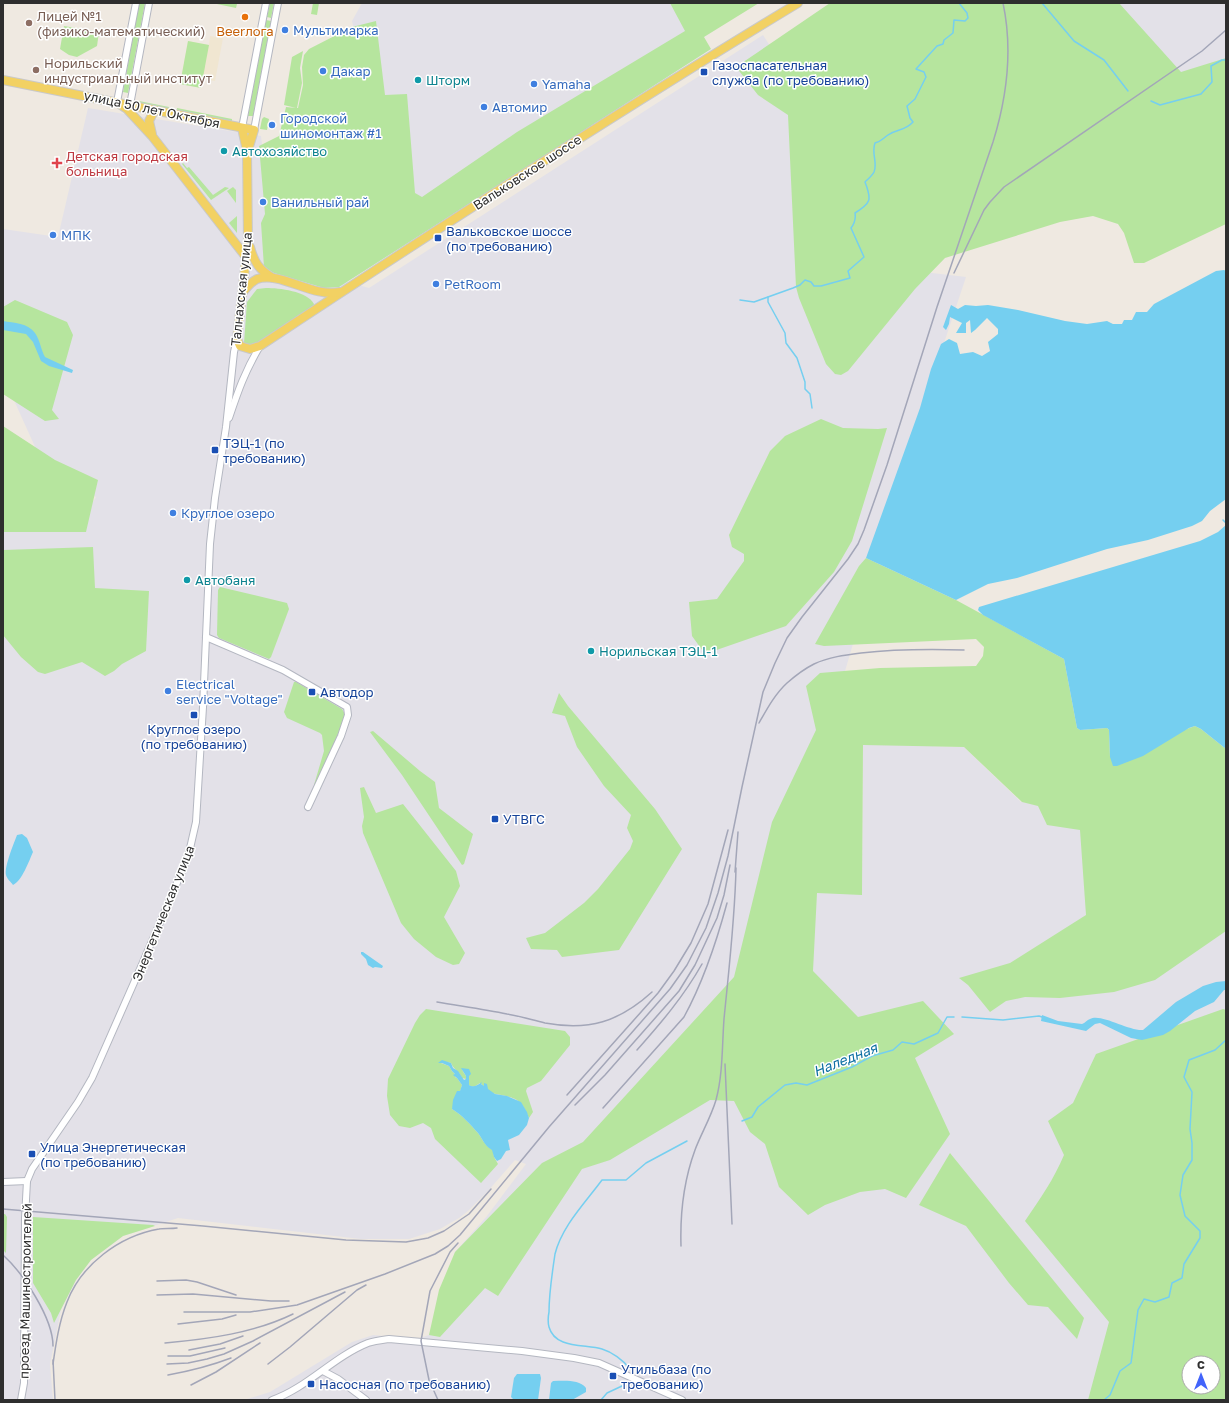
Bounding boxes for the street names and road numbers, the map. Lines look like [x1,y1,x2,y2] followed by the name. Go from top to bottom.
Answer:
[82,87,222,131] street label: улица 50 лет Октября
[470,131,584,213] street label: Вальковское шоссе
[227,231,255,347] street label: Талнахская улица
[128,843,198,983] street label: Энергетическая улица
[15,1203,35,1379] street label: проезд Машиностроителей

